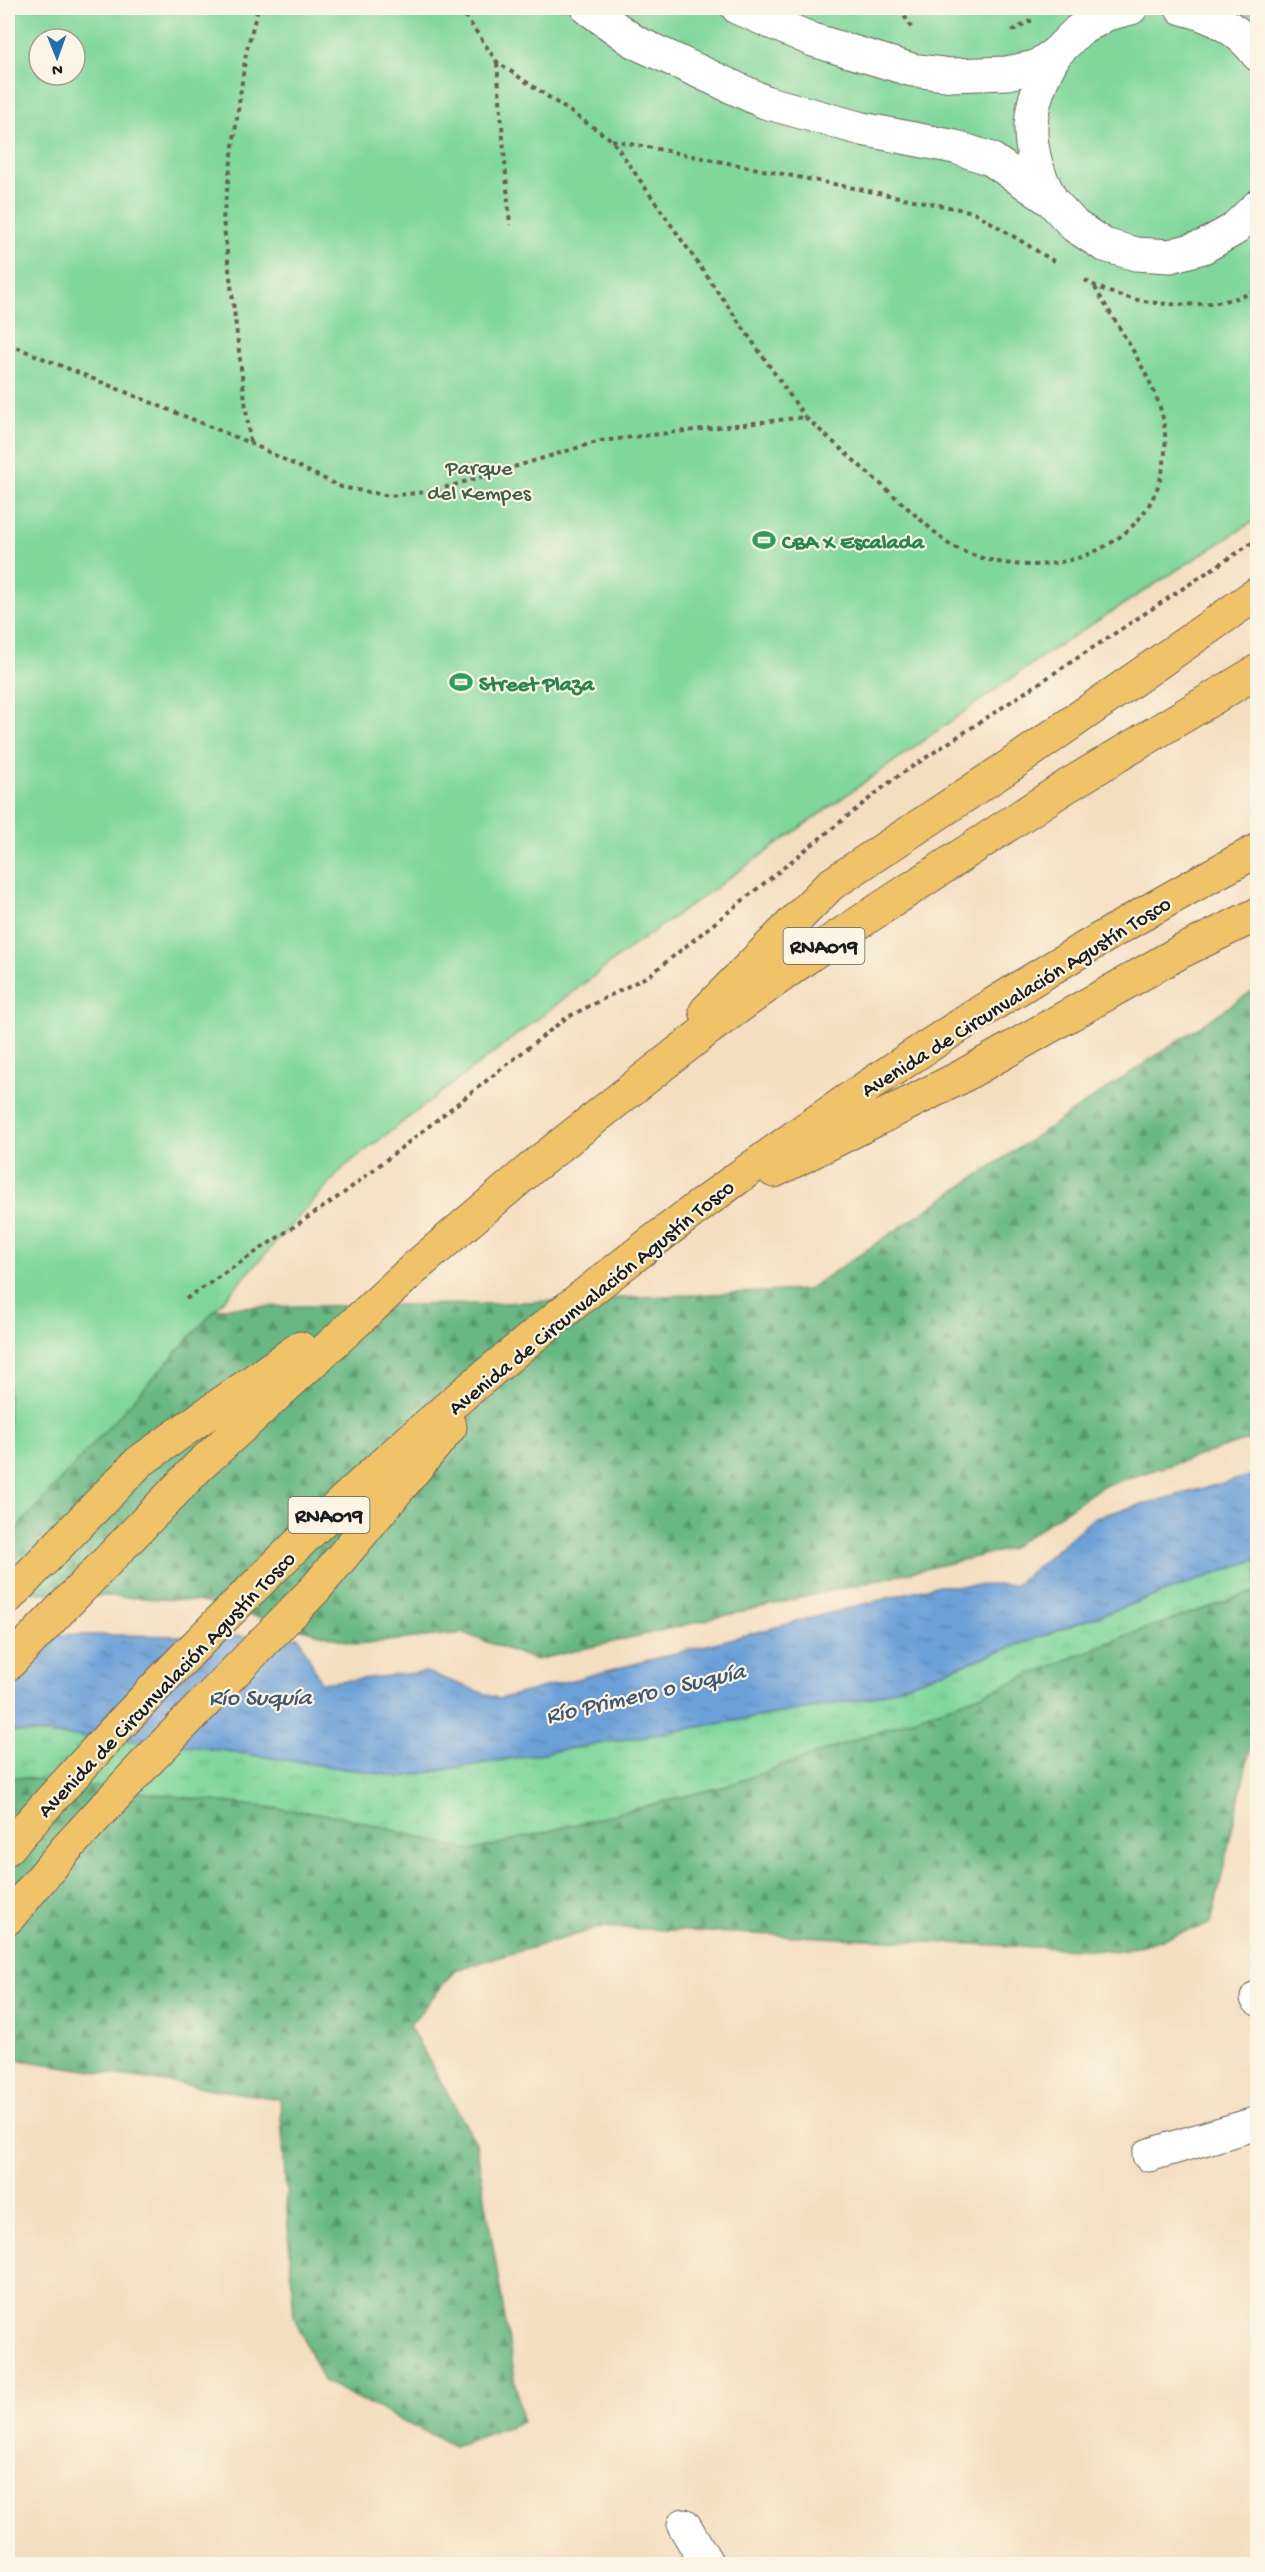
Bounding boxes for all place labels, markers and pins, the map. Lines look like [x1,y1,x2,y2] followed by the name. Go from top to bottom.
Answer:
[751,527,777,553] sports icon: CBA X Escalada
[781,531,926,557] place label: CBA X Escalada
[448,669,474,695] sports icon: Street Plaza
[479,673,596,699] place label: Street Plaza

